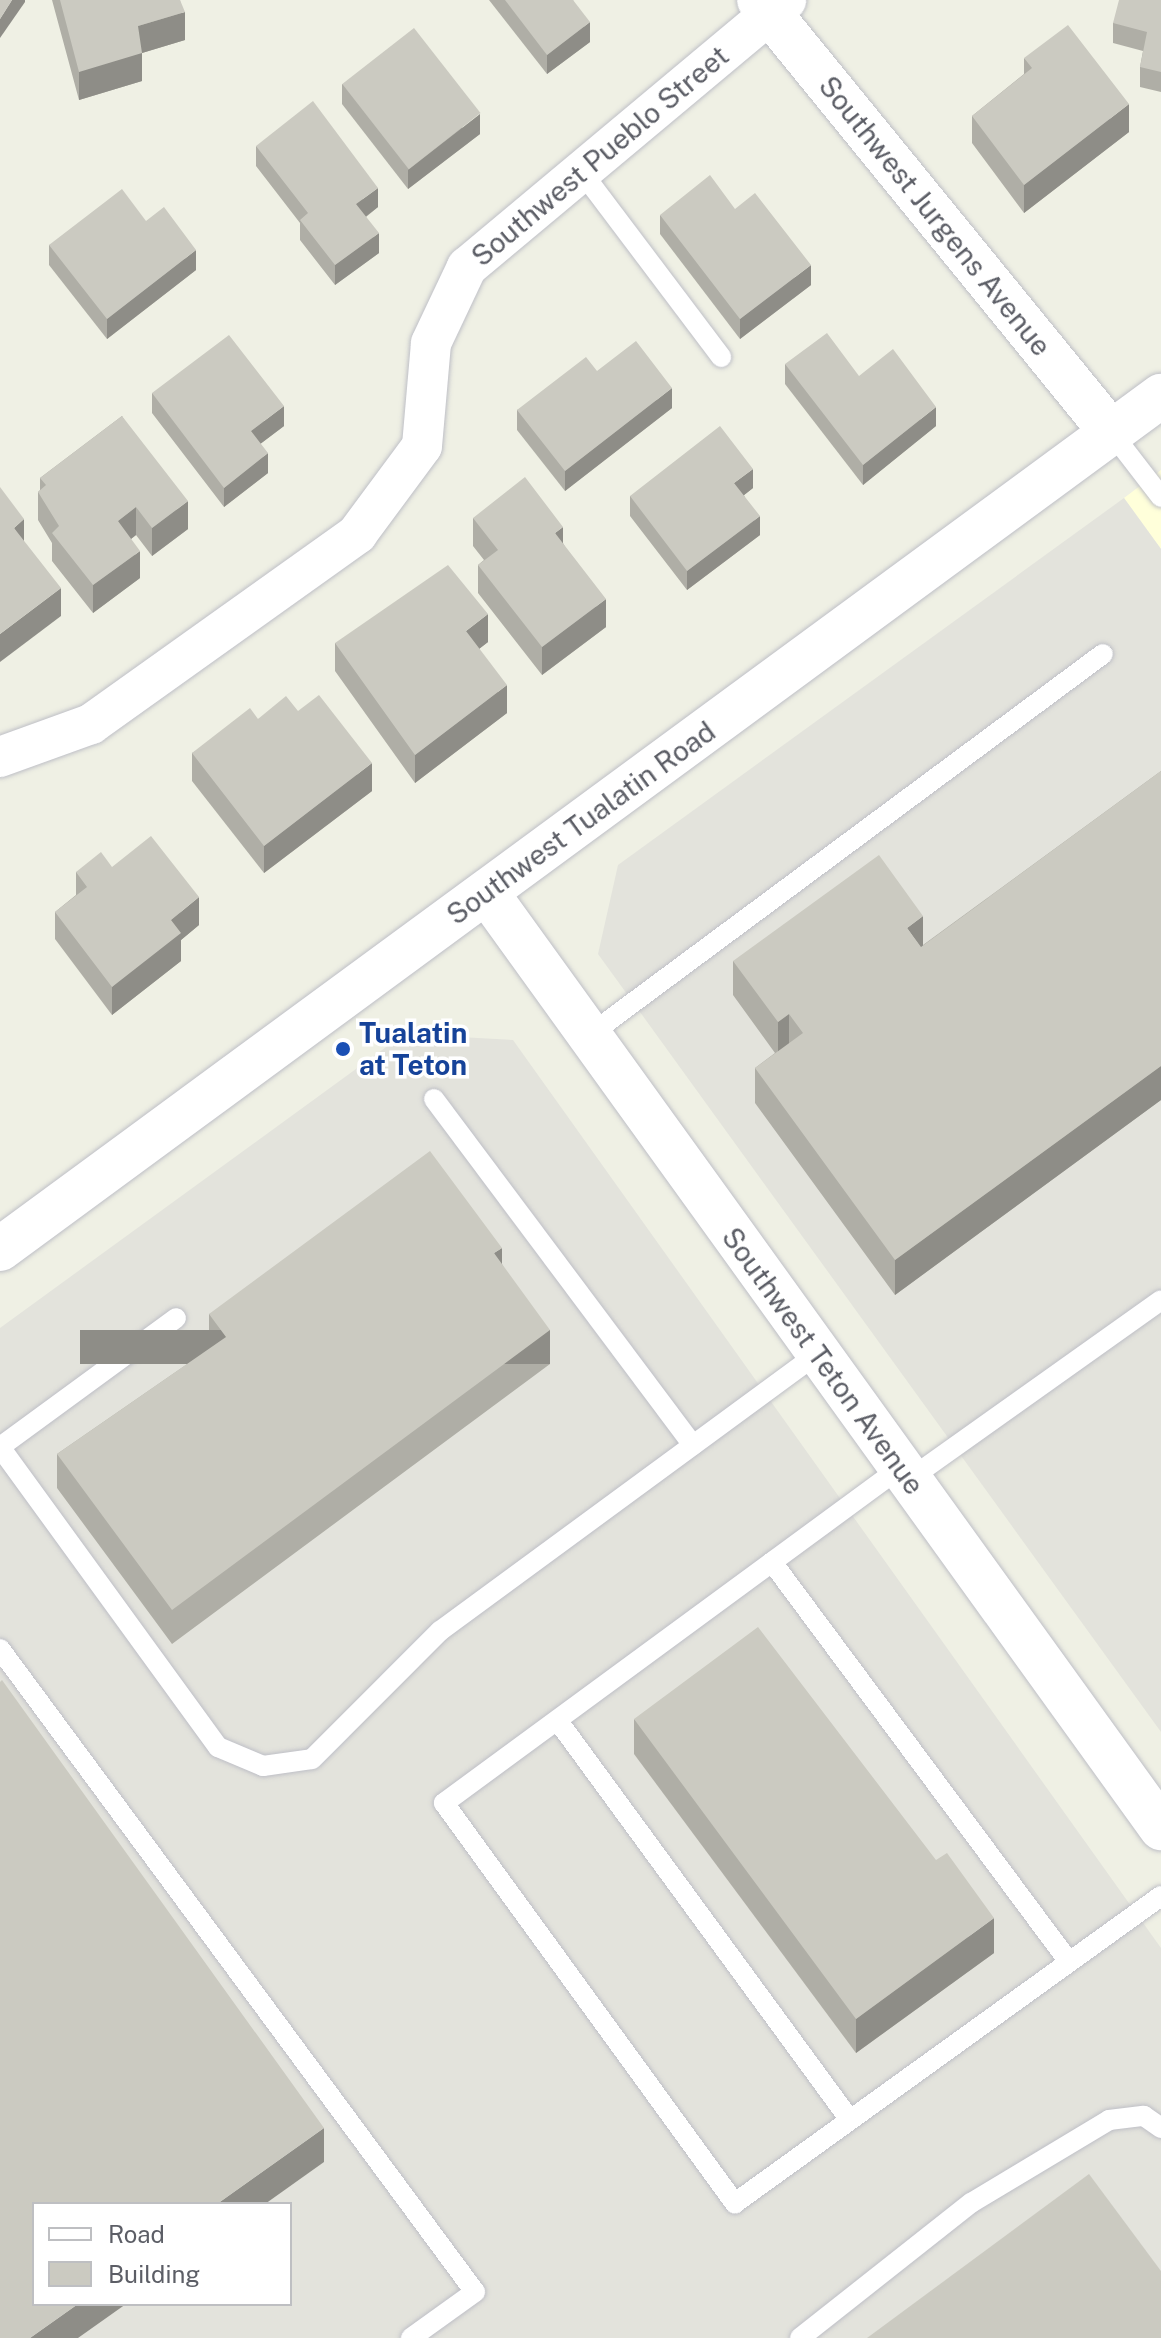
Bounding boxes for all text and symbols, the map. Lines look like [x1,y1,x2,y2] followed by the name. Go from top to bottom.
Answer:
[465,39,735,273] street label: Southwest Pueblo Street
[812,69,1058,363] street label: Southwest Jurgens Avenue
[440,714,722,932] street label: Southwest Tualatin Road
[359,1016,467,1082] place label: Tualatin at Teton
[334,1040,352,1058] marker: Tualatin at Teton
[715,1221,931,1501] street label: Southwest Teton Avenue
[32,2202,292,2306] legend
[108,2220,165,2248] text: Road
[108,2260,200,2288] text: Building

